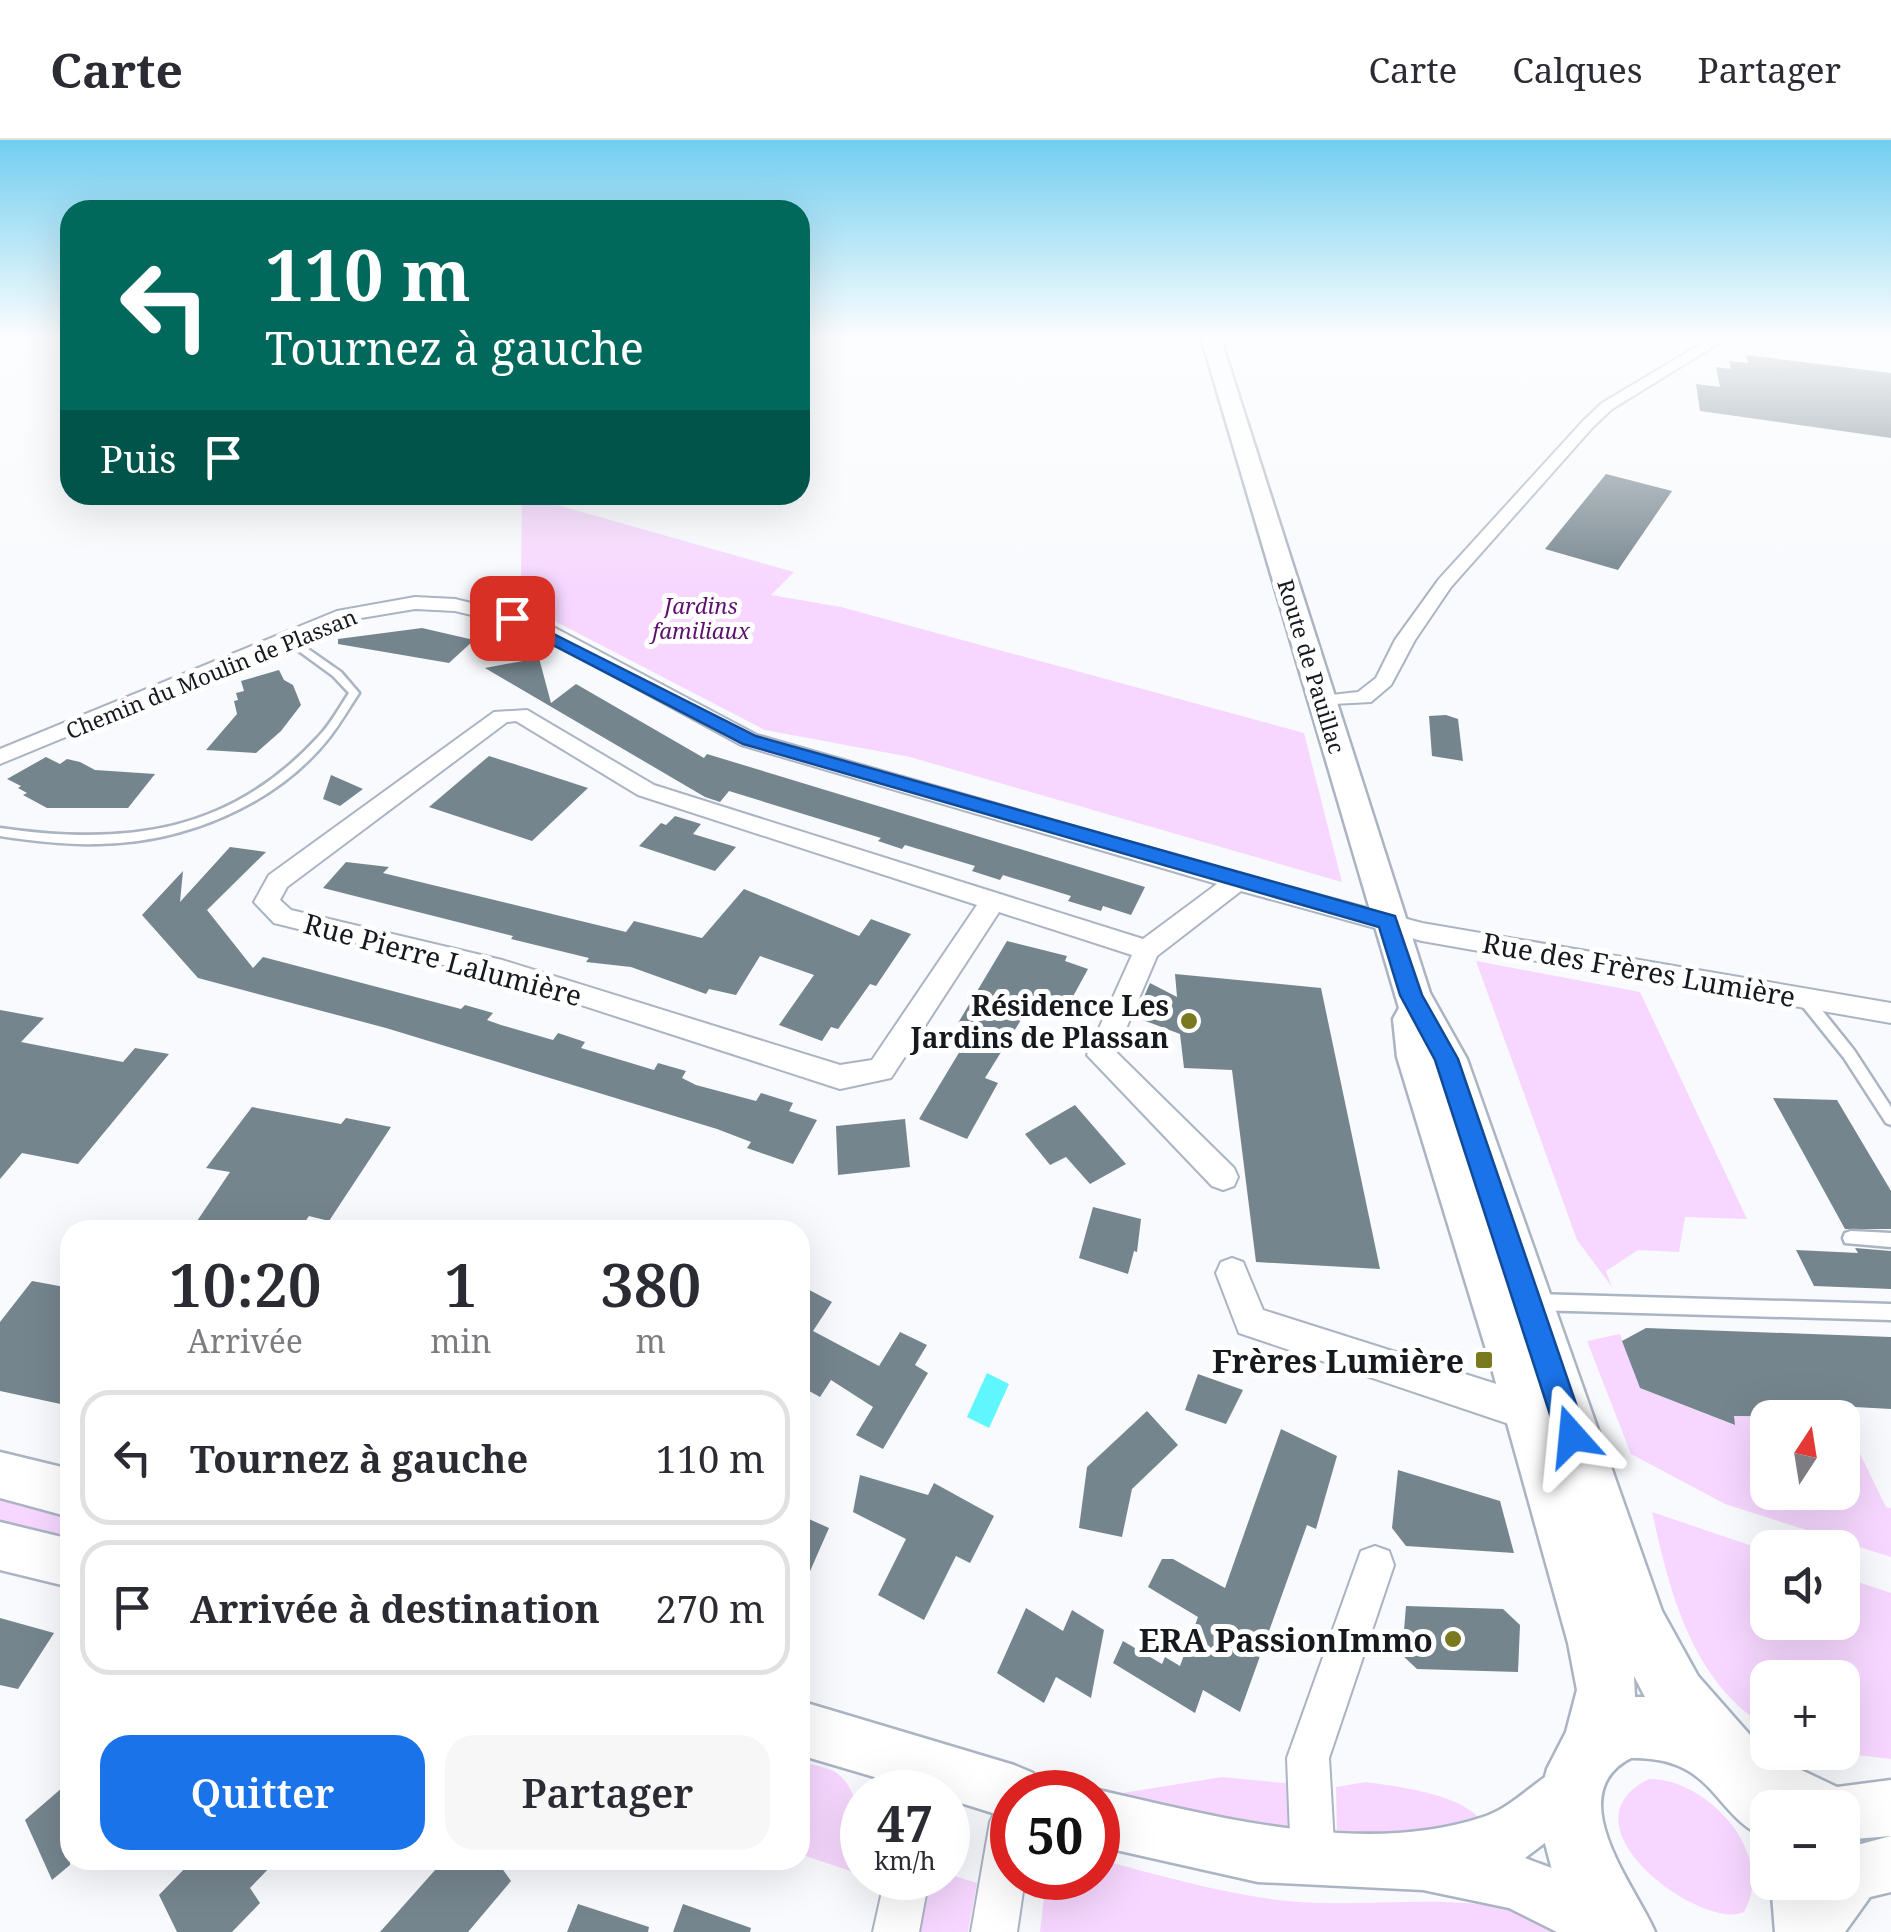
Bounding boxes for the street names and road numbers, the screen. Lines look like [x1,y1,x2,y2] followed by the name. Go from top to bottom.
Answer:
[1271,575,1353,757] street label: Route de Pauillac
[61,601,361,745] street label: Chemin du Moulin de Plassan
[300,904,586,1014] street label: Rue Pierre Lalumière
[1480,923,1798,1015] street label: Rue des Frères Lumière

